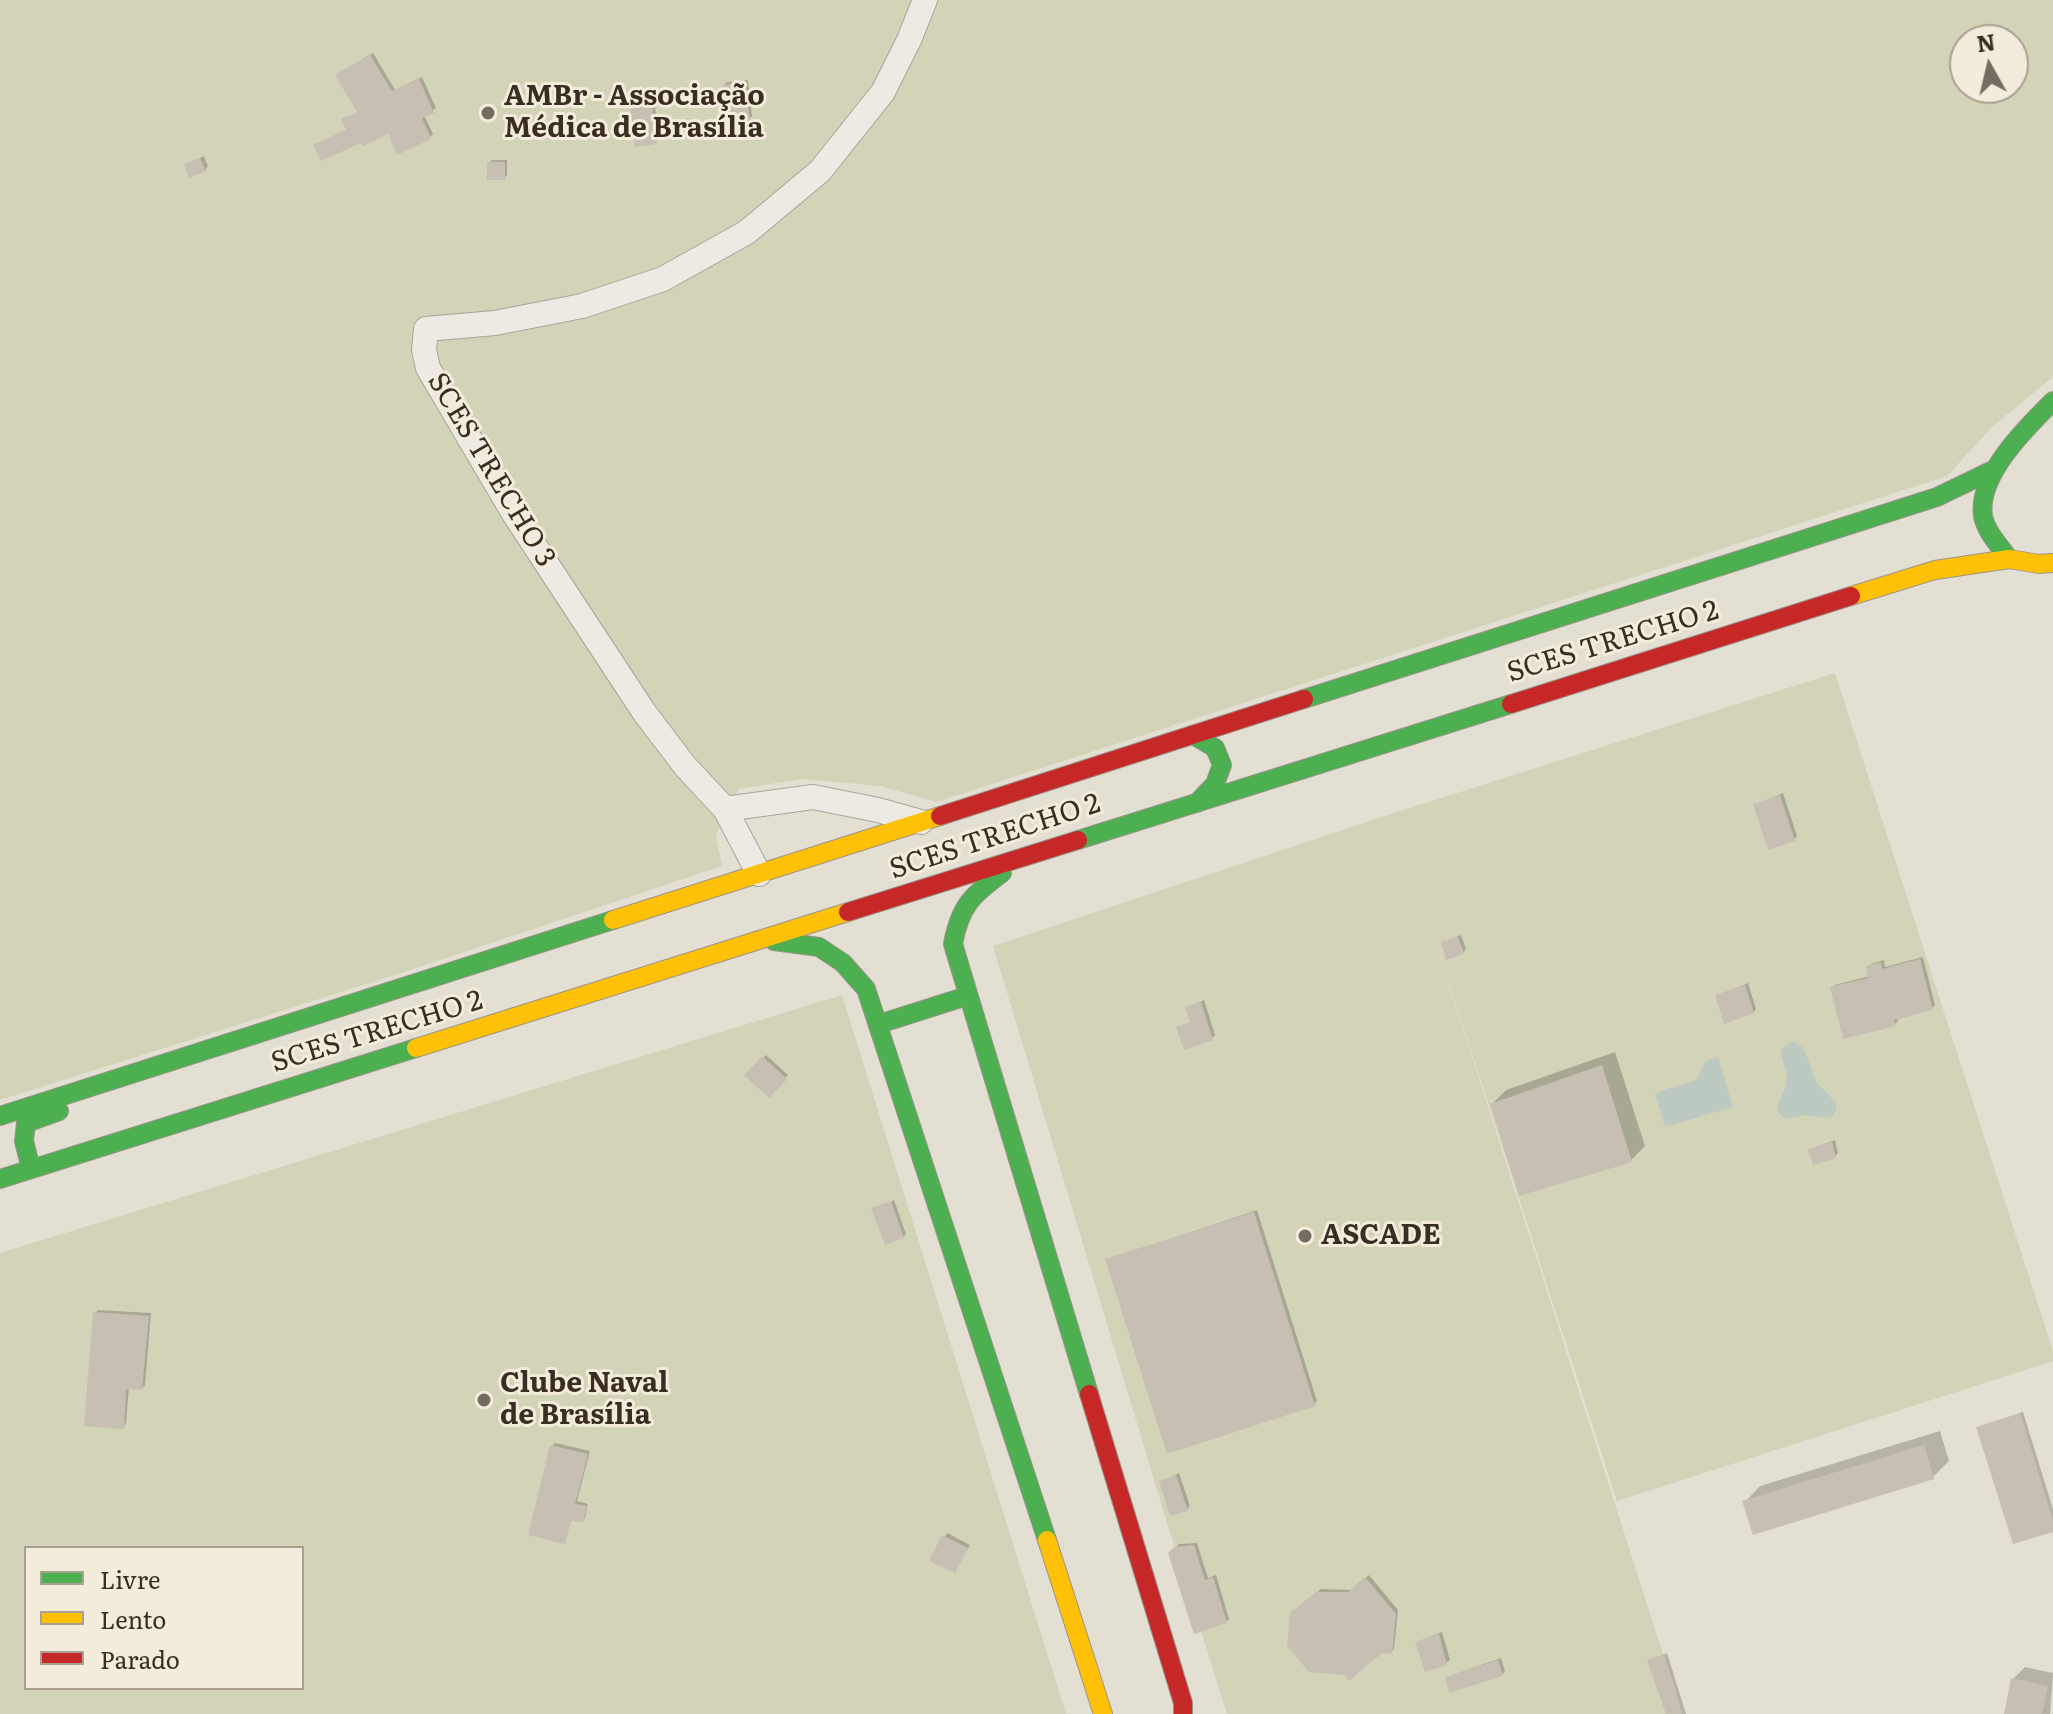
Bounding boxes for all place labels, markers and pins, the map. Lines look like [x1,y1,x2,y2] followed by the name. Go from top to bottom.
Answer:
[504,80,765,146] place label: AMBr - Associação Médica de Brasília
[479,104,497,122] marker: AMBr - Associação Médica de Brasília
[1321,1219,1441,1253] place label: ASCADE
[1296,1227,1314,1245] marker: ASCADE
[500,1367,668,1433] place label: Clube Naval de Brasília
[475,1391,493,1409] marker: Clube Naval de Brasília

